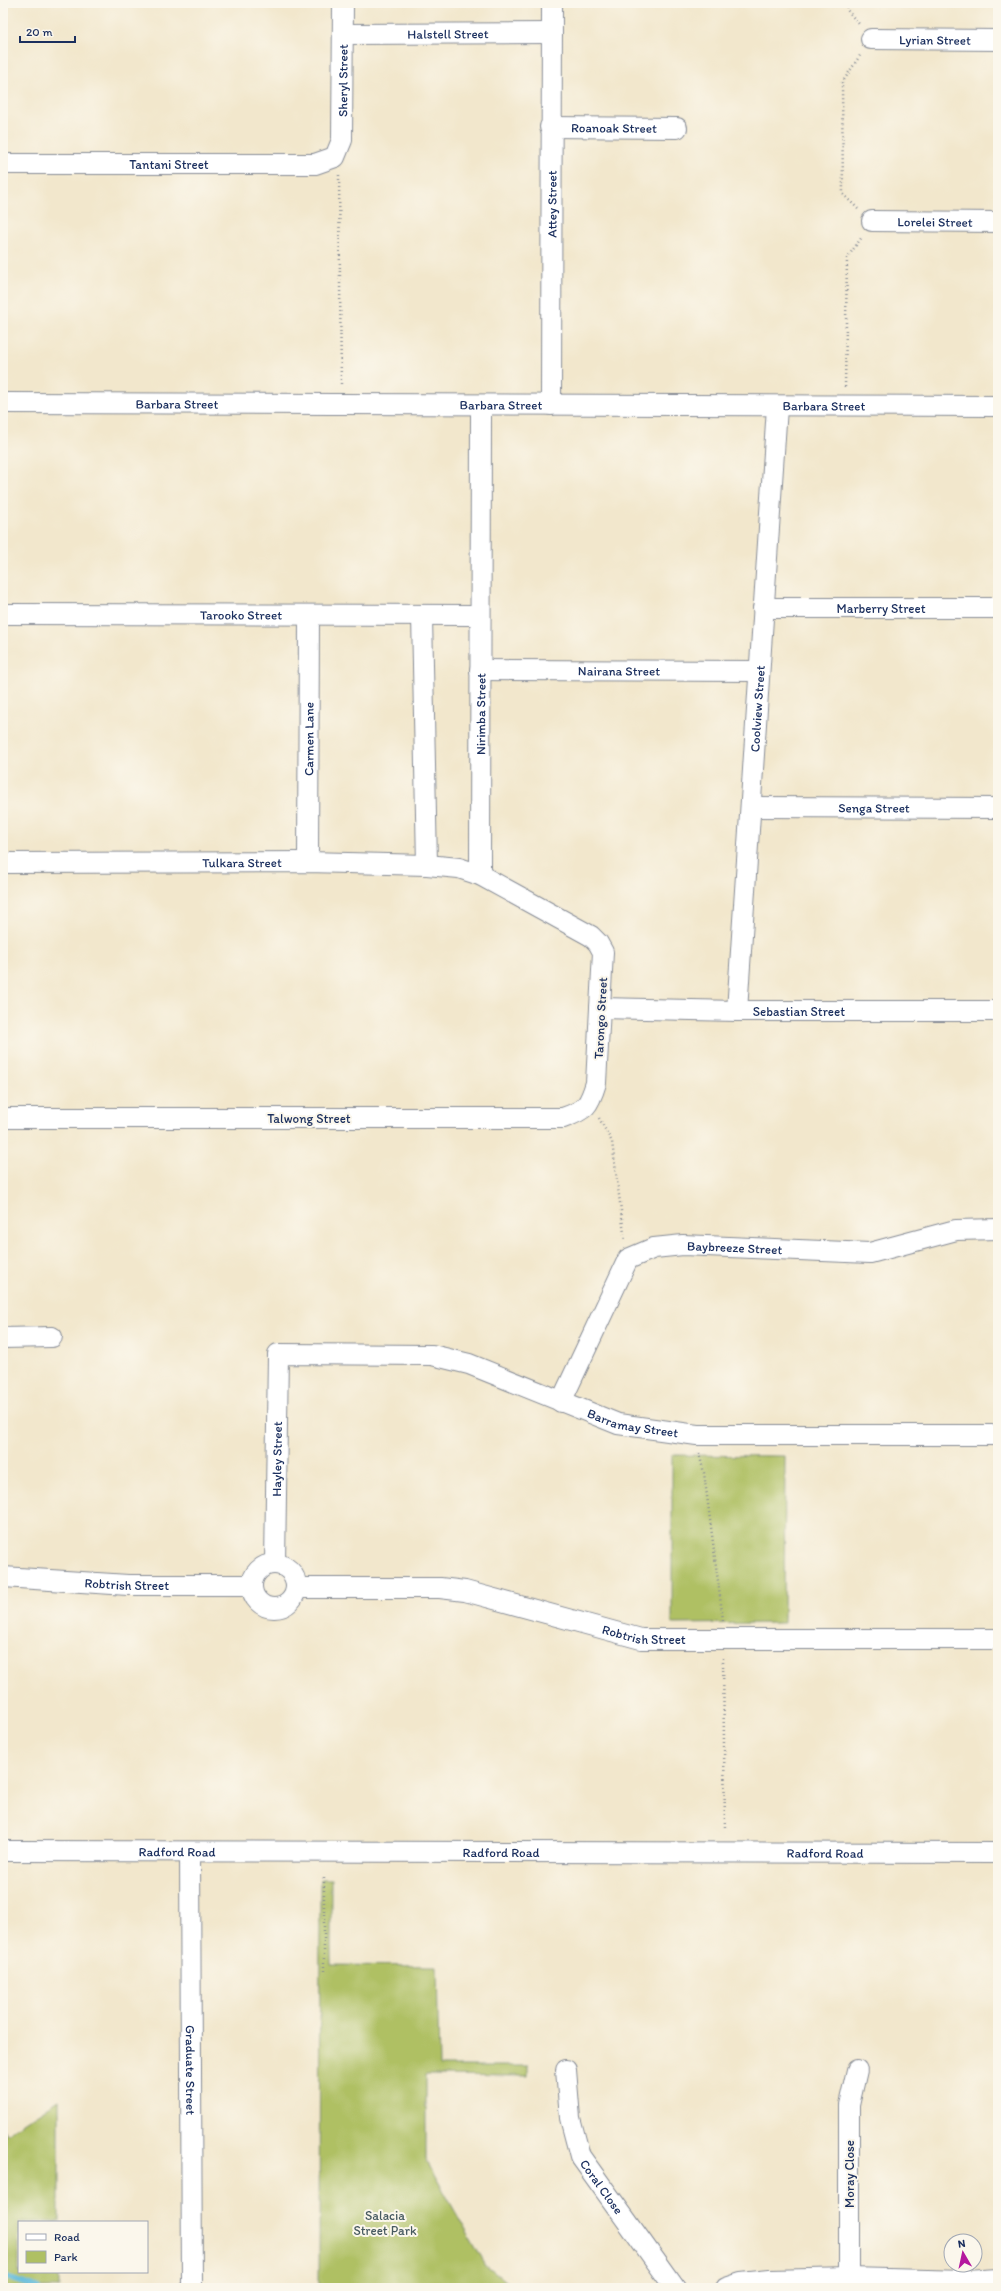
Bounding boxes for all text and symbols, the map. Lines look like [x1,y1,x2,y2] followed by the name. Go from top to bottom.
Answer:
[20,18,75,44] scale bar
[26,25,53,39] text: 20 m
[407,26,489,42] street label: Halstell Street
[899,32,971,48] street label: Lyrian Street
[335,44,351,117] street label: Sheryl Street
[571,120,657,136] street label: Roanoak Street
[129,157,209,172] street label: Tantani Street
[544,170,560,238] street label: Attey Street
[897,214,973,230] street label: Lorelei Street
[136,396,219,412] street label: Barbara Street
[460,397,543,413] street label: Barbara Street
[783,398,866,414] street label: Barbara Street
[836,601,926,616] street label: Marberry Street
[200,607,282,623] street label: Tarooko Street
[578,663,660,679] street label: Nairana Street
[747,665,768,753] street label: Coolview Street
[473,673,488,755] street label: Nirimba Street
[301,702,317,776] street label: Carmen Lane
[838,800,910,816] street label: Senga Street
[202,855,282,870] street label: Tulkara Street
[591,977,610,1059] street label: Tarongo Street
[753,1004,845,1019] street label: Sebastian Street
[267,1111,351,1126] street label: Talwong Street
[687,1238,783,1257] street label: Baybreeze Street
[585,1405,679,1440] street label: Barramay Street
[269,1421,285,1497] street label: Hayley Street
[84,1575,169,1593] street label: Robtrish Street
[600,1622,686,1647] street label: Robtrish Street
[139,1844,215,1859] street label: Radford Road
[463,1845,539,1860] street label: Radford Road
[787,1846,863,1861] street label: Radford Road
[183,2025,198,2115] street label: Graduate Street
[842,2140,857,2208] street label: Moray Close
[577,2156,626,2217] street label: Coral Close
[353,2208,417,2238] park label: Salacia Street Park
[18,2221,148,2273] legend
[54,2230,80,2244] text: Road
[943,2233,983,2273] north arrow
[957,2237,966,2251] text: N
[54,2250,78,2264] text: Park

